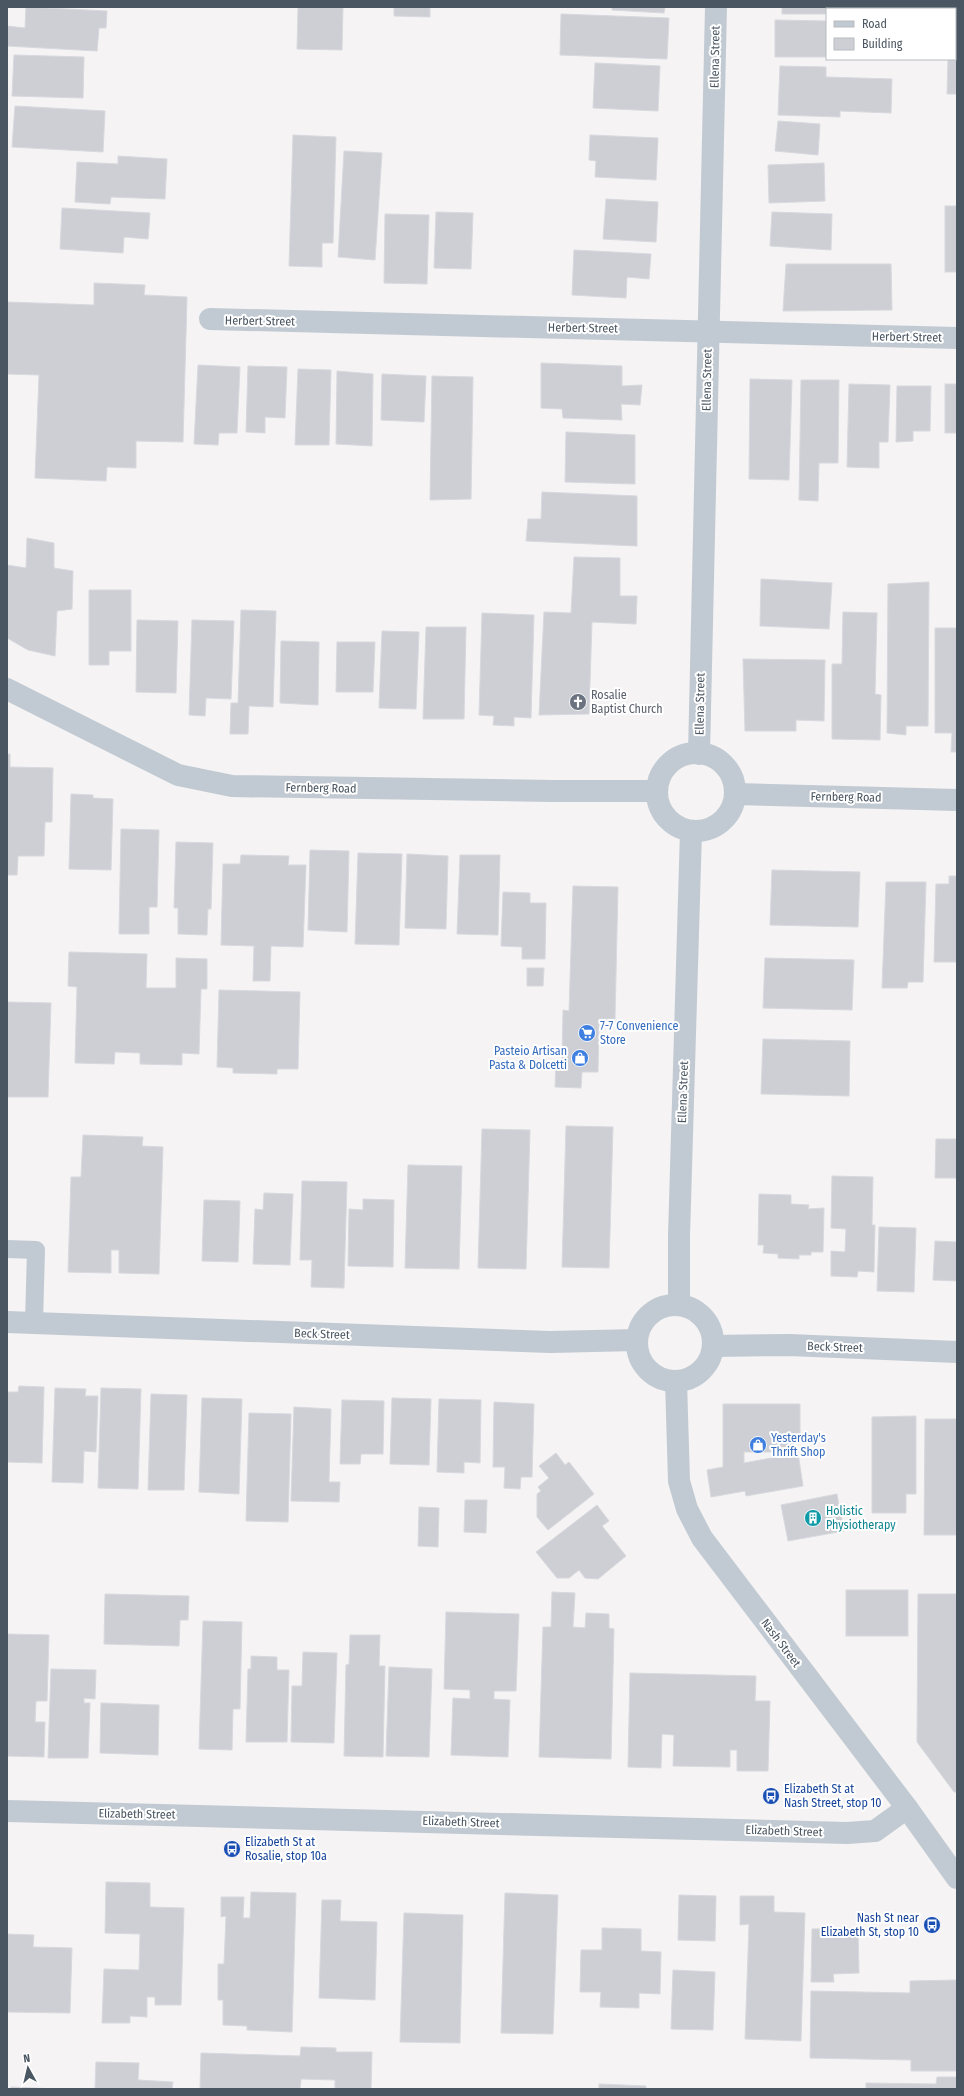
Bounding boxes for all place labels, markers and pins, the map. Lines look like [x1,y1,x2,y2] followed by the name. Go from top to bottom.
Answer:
[591,688,663,716] place label: Rosalie Baptist Church
[568,692,588,712] church icon: Rosalie Baptist Church
[600,1019,678,1047] place label: 7-7 Convenience Store
[577,1023,597,1043] supermarket icon: 7-7 Convenience Store
[489,1044,567,1072] place label: Pasteio Artisan Pasta & Dolcetti
[570,1048,590,1068] shop icon: Pasteio Artisan Pasta & Dolcetti
[771,1431,826,1459] place label: Yesterday's Thrift Shop
[748,1435,768,1455] shop icon: Yesterday's Thrift Shop
[826,1504,896,1532] place label: Holistic Physiotherapy
[803,1508,823,1528] building icon: Holistic Physiotherapy
[784,1782,882,1810] place label: Elizabeth St at Nash Street, stop 10
[761,1786,781,1806] bus stop icon: Elizabeth St at Nash Street, stop 10
[245,1835,327,1863] place label: Elizabeth St at Rosalie, stop 10a
[222,1839,242,1859] bus stop icon: Elizabeth St at Rosalie, stop 10a
[821,1911,920,1939] place label: Nash St near Elizabeth St, stop 10
[922,1915,942,1935] bus stop icon: Nash St near Elizabeth St, stop 10

